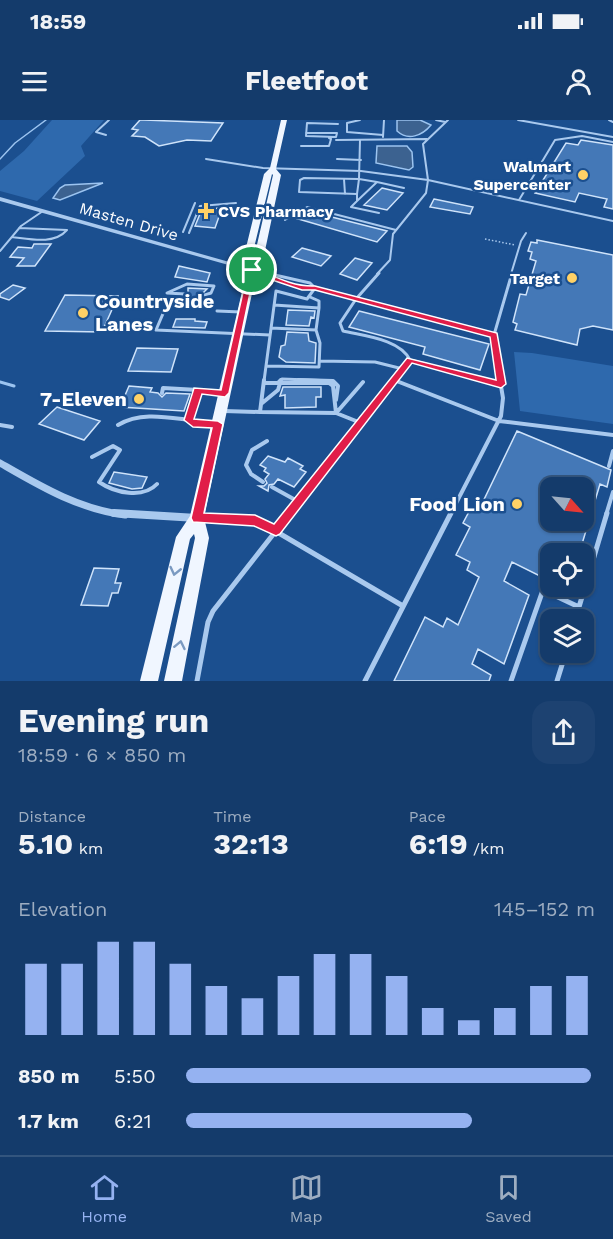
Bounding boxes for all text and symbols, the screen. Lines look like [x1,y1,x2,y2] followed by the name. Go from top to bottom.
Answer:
[30,9,86,34] text: 18:59
[18,65,51,98] icon: menu
[245,65,368,97] text: Fleetfoot
[562,65,595,98] icon: person
[473,157,571,194] place label: Walmart Supercenter
[576,168,590,182] marker: Walmart Supercenter
[77,198,181,245] street label: Masten Drive
[218,202,335,221] place label: CVS Pharmacy
[199,204,213,218] marker: CVS Pharmacy
[226,244,277,295] pin
[235,253,268,286] icon: arrive
[510,269,560,288] place label: Target
[565,271,579,285] marker: Target
[95,289,214,336] place label: Countryside Lanes
[76,306,90,320] marker: Countryside Lanes
[40,387,127,411] place label: 7-Eleven
[132,392,146,406] marker: 7-Eleven
[540,477,594,531] north arrow
[540,477,594,663] map controls
[409,492,505,516] place label: Food Lion
[510,497,524,511] marker: Food Lion
[540,543,594,597] button: locate
[170,566,183,576] one-way arrow
[540,609,594,663] button: layers
[173,640,186,650] one-way arrow
[18,701,209,740] text: Evening run
[532,701,595,764] button: share
[18,743,186,767] text: 18:59 · 6 × 850 m
[18,807,86,826] text: Distance
[213,807,251,826] text: Time
[409,807,446,826] text: Pace
[18,826,73,861] text: 5.10
[213,826,289,861] text: 32:13
[409,826,468,861] text: 6:19
[73,839,103,858] text: km
[468,839,504,858] text: /km
[18,897,107,921] text: Elevation
[494,897,595,921] text: 145–152 m
[18,1064,80,1088] text: 850 m
[114,1064,156,1088] text: 5:50
[18,1109,79,1133] text: 1.7 km
[114,1109,152,1133] text: 6:21
[81,1171,127,1226] tab: Home
[290,1171,323,1226] tab: Map
[485,1171,532,1226] tab: Saved

